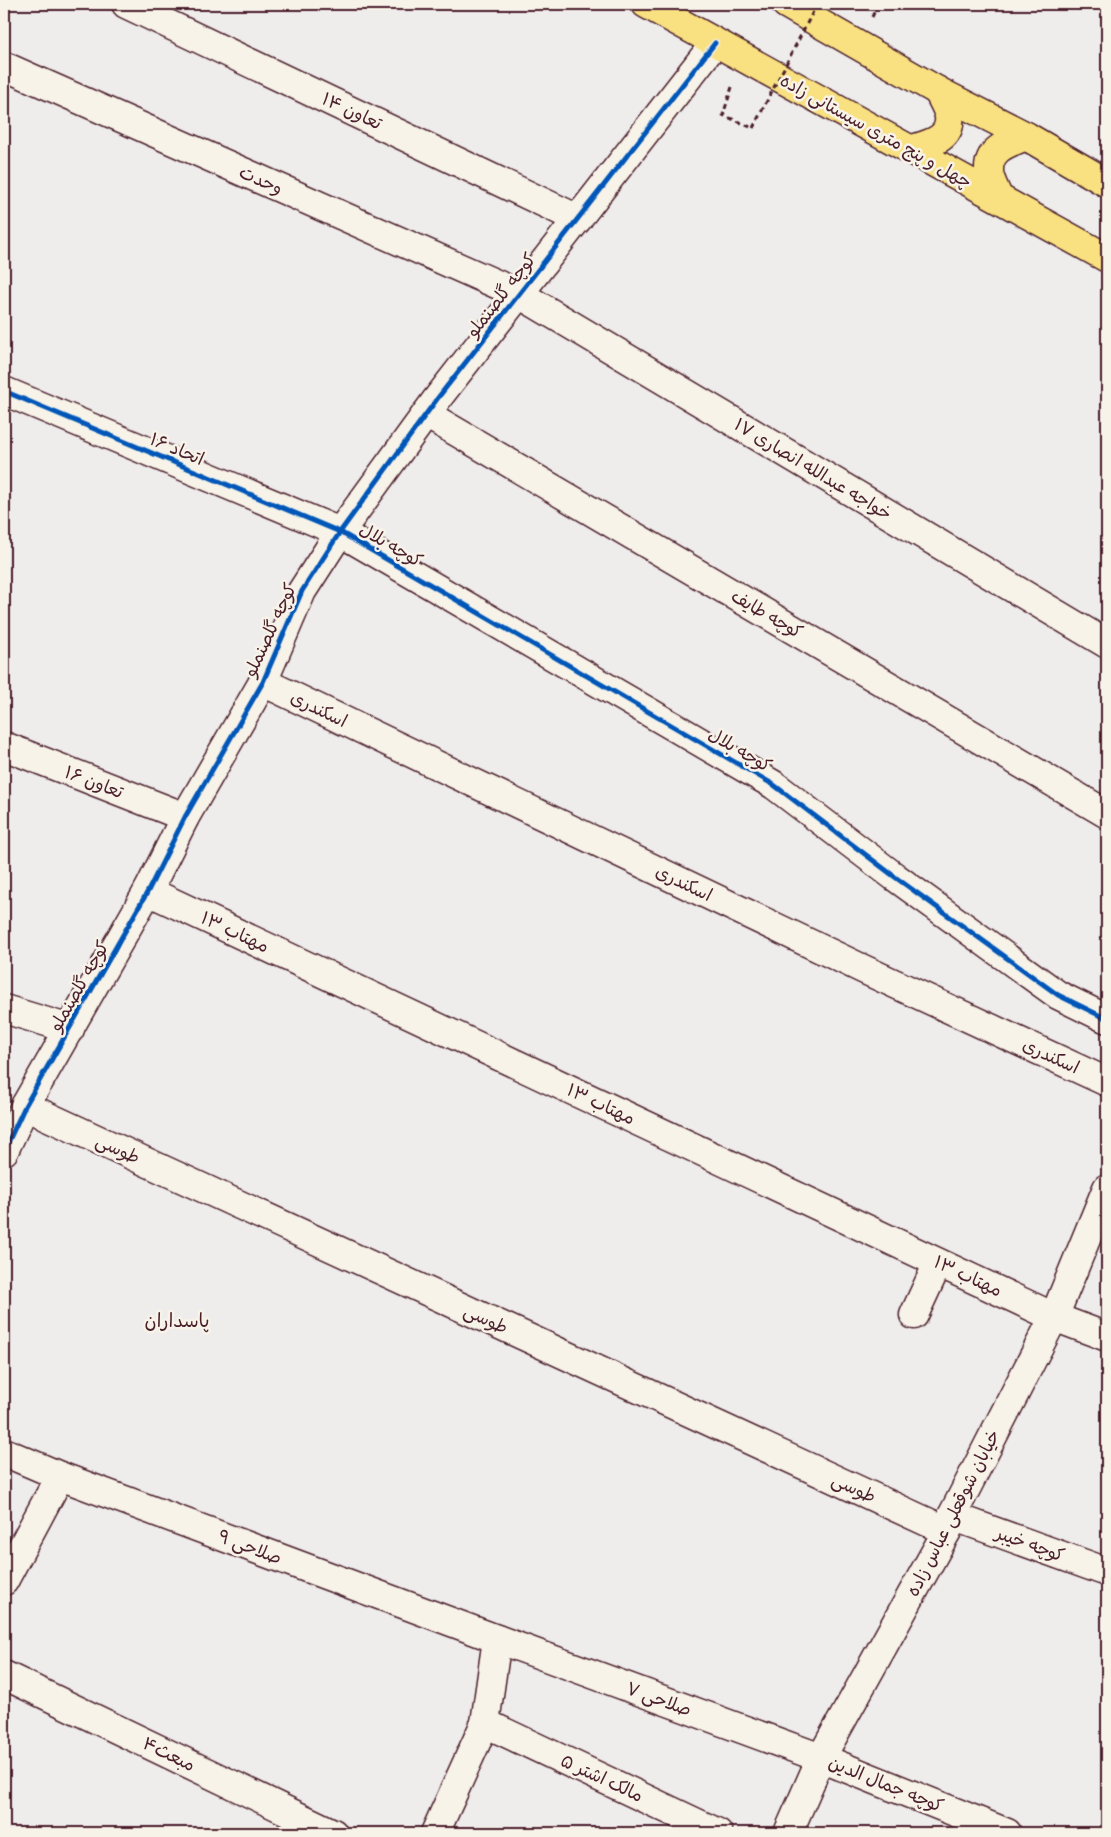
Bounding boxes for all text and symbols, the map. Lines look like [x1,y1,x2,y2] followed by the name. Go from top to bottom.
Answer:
[776,69,976,194] street label: چهل و پنج متری سیستانی زاده
[318,88,386,135] street label: تعاون ۱۴
[236,161,286,199] street label: وحدت
[461,248,542,343] street label: کوچه گلصنملو
[730,413,896,525] street label: خواجه عبدالله انصاری ۱۷
[147,428,207,470] street label: اتحاد ۱۶
[355,518,427,573] street label: کوچه بلال
[238,579,302,682] street label: کوچه گلصنملو
[727,585,807,644] street label: کوچه طایف
[287,686,351,732] street label: اسکندری
[704,723,776,778] street label: کوچه بلال
[62,761,127,803] street label: تعاون ۱۶
[652,860,716,906] street label: اسکندری
[197,907,273,957] street label: مهتاب ۱۳
[44,937,115,1037] street label: کوچه گلصنملو
[1019,1033,1083,1079] street label: اسکندری
[563,1079,639,1129] street label: مهتاب ۱۳
[92,1129,144,1169] street label: طوسی
[930,1251,1006,1301] street label: مهتاب ۱۳
[460,1299,512,1339] street label: طوسی
[145,1309,209,1333] district label: پاسداران
[901,1426,1005,1600] street label: خیابان شوقعلی عباس زاده
[828,1468,880,1508] street label: طوسی
[990,1521,1068,1568] street label: کوچه خیبر
[215,1525,285,1569] street label: صلاحی ۹
[623,1677,695,1721] street label: صلاحی ۷
[139,1732,199,1776] street label: مبعث۴
[557,1749,647,1807] street label: مالک اشتر ۵
[825,1751,947,1818] street label: کوچه جمال الدین

